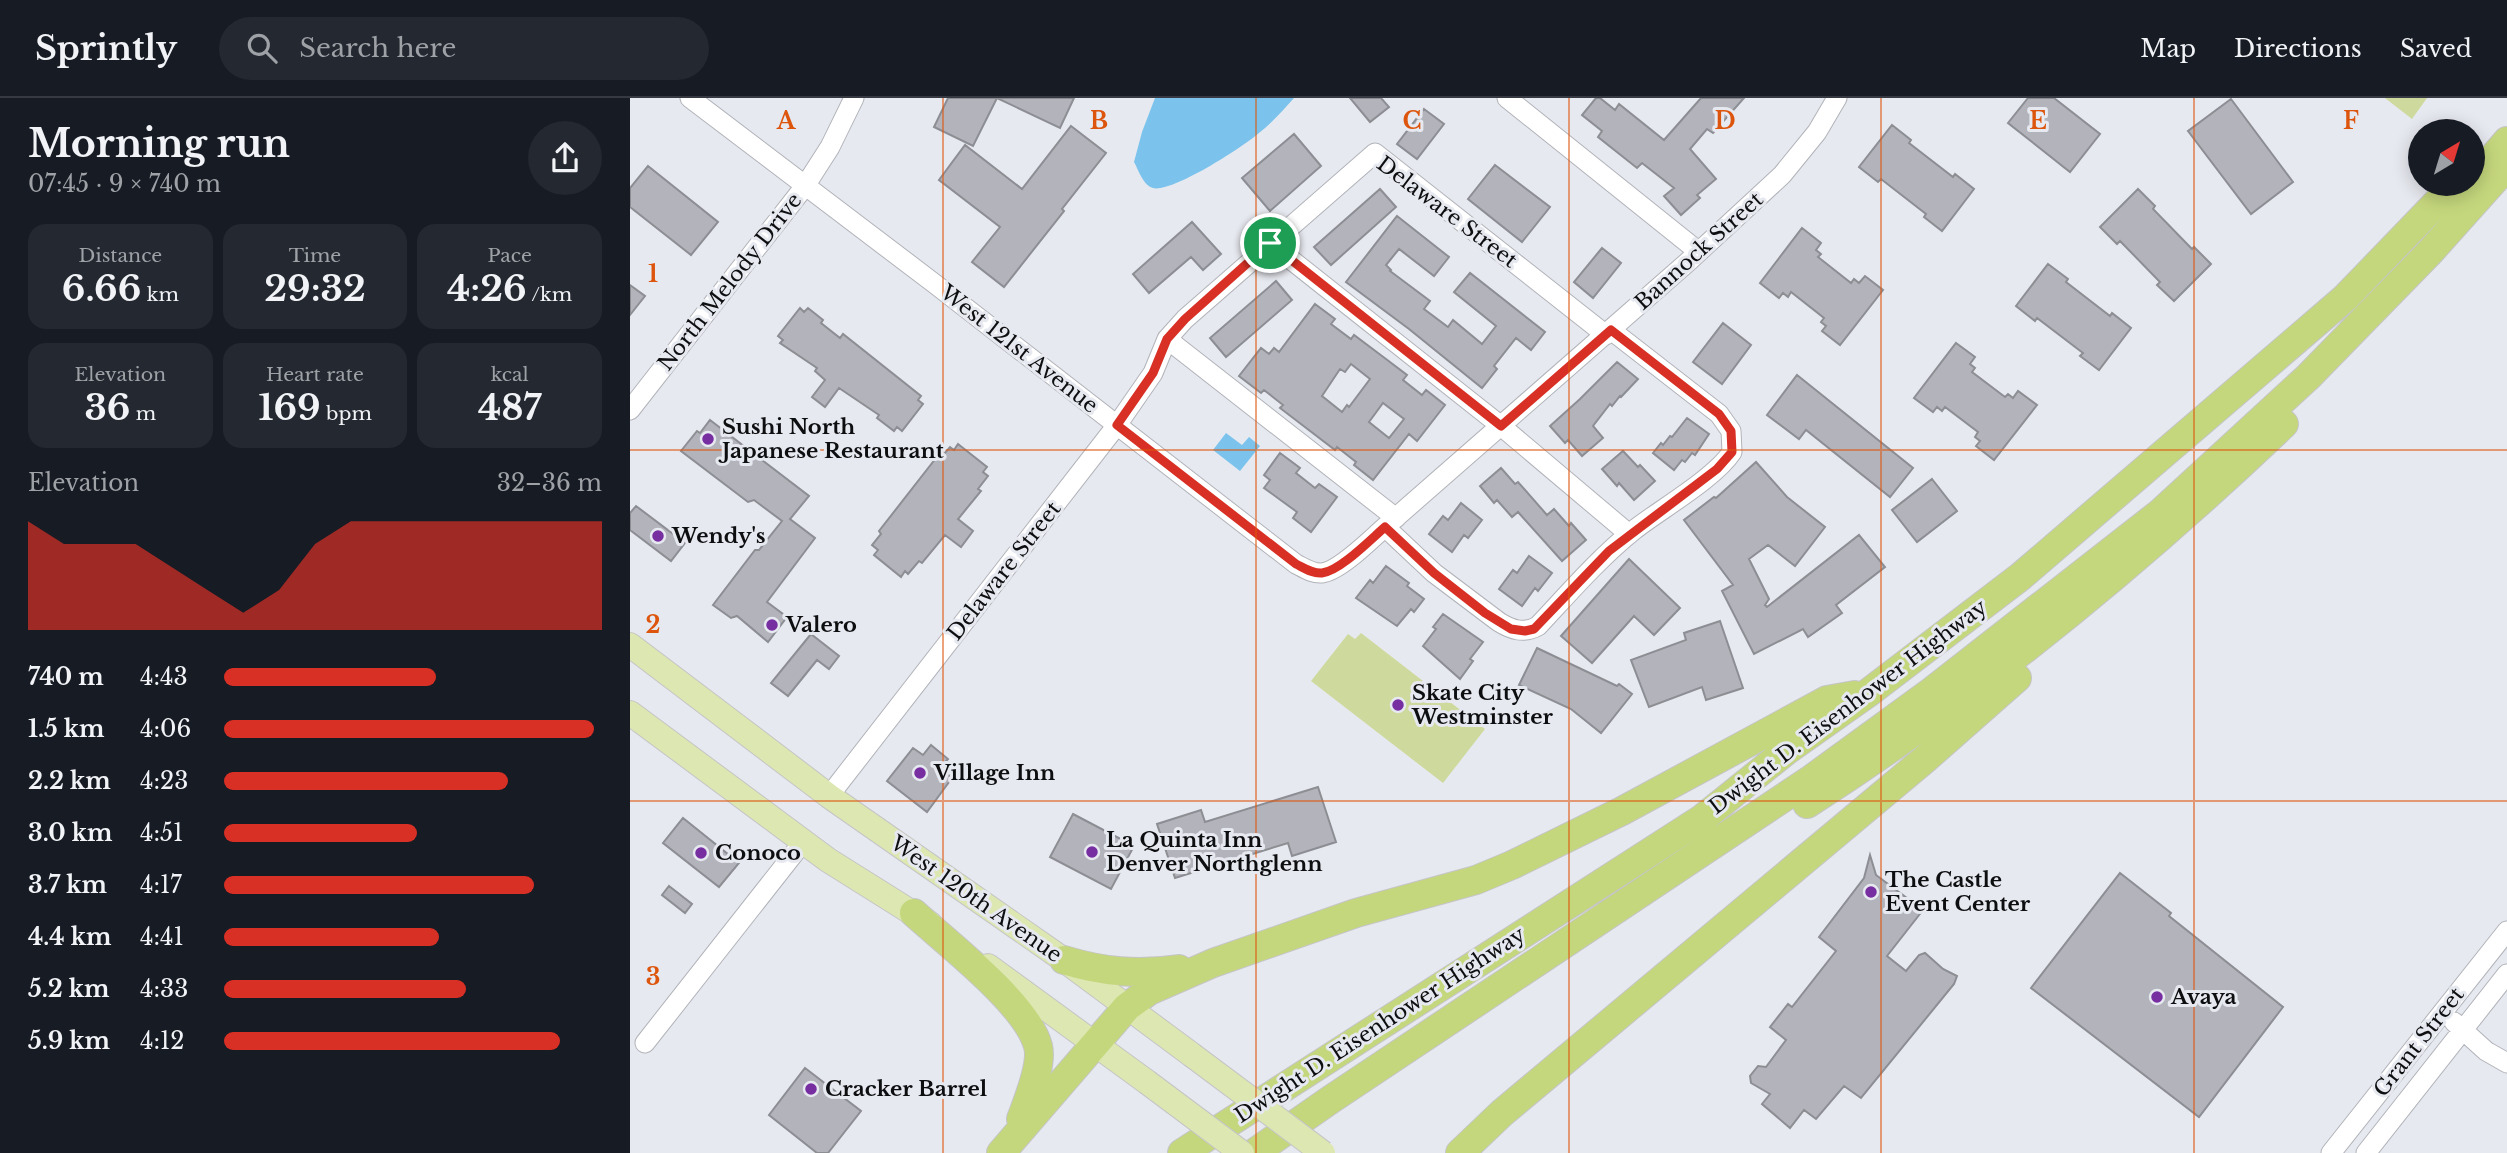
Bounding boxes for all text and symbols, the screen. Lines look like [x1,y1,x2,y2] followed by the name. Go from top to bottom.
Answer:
[219,17,709,80] search box
[35,28,177,69] text: Sprintly
[243,29,281,67] icon: search
[299,32,456,64] text: Search here
[2140,34,2196,63] text: Map
[2234,34,2362,63] text: Directions
[2400,34,2472,63] text: Saved
[776,107,797,135] text: A
[1090,107,1108,135] text: B
[1403,107,1421,135] text: C
[1714,107,1736,135] text: D
[2029,107,2047,135] text: E
[2343,107,2359,135] text: F
[2408,119,2485,196] north arrow
[2408,119,2485,196] map controls
[28,120,290,167] text: Morning run
[528,121,602,195] button: share
[1372,151,1522,273] street label: Delaware Street
[28,170,221,198] text: 07:45 · 9 × 740 m
[1630,187,1768,315] street label: Bannock Street
[653,188,807,376] street label: North Melody Drive
[1240,213,1300,273] pin
[1251,224,1289,262] icon: arrive
[78,244,162,267] text: Distance
[289,244,341,267] text: Time
[487,244,532,267] text: Pace
[648,260,658,288] text: 1
[62,267,141,310] text: 6.66
[264,267,366,310] text: 29:32
[447,267,527,310] text: 4:26
[934,279,1103,419] street label: West 121st Avenue
[141,283,179,306] text: km
[527,283,572,306] text: /km
[74,363,166,386] text: Elevation
[266,363,364,386] text: Heart rate
[491,363,529,386] text: kcal
[84,386,130,429] text: 36
[258,386,321,429] text: 169
[478,386,541,429] text: 487
[130,402,156,425] text: m
[321,402,372,425] text: bpm
[718,414,944,464] place label: Sushi North Japanese Restaurant
[700,431,716,447] marker: Sushi North Japanese Restaurant
[28,469,139,497] text: Elevation
[497,469,602,497] text: 32–36 m
[942,496,1066,646] street label: Delaware Street
[671,523,766,549] place label: Wendy's
[650,528,666,544] marker: Wendy's
[1704,594,1992,820] street label: Dwight D. Eisenhower Highway
[646,611,660,639] text: 2
[785,612,857,638] place label: Valero
[764,617,780,633] marker: Valero
[28,663,104,691] text: 740 m
[140,663,188,691] text: 4:43
[1411,680,1553,730] place label: Skate City Westminster
[1390,697,1406,713] marker: Skate City Westminster
[28,715,105,743] text: 1.5 km
[140,715,191,743] text: 4:06
[933,760,1055,786] place label: Village Inn
[912,765,928,781] marker: Village Inn
[28,767,111,795] text: 2.2 km
[140,767,188,795] text: 4:23
[28,819,112,847] text: 3.0 km
[140,819,183,847] text: 4:51
[1106,827,1323,877] place label: La Quinta Inn Denver Northglenn
[884,829,1067,968] street label: West 120th Avenue
[715,840,801,866] place label: Conoco
[1084,844,1100,860] marker: La Quinta Inn Denver Northglenn
[693,845,709,861] marker: Conoco
[1885,867,2031,917] place label: The Castle Event Center
[28,871,107,899] text: 3.7 km
[140,871,182,899] text: 4:17
[1863,884,1879,900] marker: The Castle Event Center
[1230,921,1531,1129] street label: Dwight D. Eisenhower Highway
[28,923,111,951] text: 4.4 km
[140,923,184,951] text: 4:41
[646,963,660,991] text: 3
[28,975,109,1003] text: 5.2 km
[140,975,188,1003] text: 4:33
[2368,982,2470,1102] street label: Grant Street
[2170,984,2237,1010] place label: Avaya
[2149,989,2165,1005] marker: Avaya
[28,1027,110,1055] text: 5.9 km
[140,1027,184,1055] text: 4:12
[825,1076,988,1102] place label: Cracker Barrel
[803,1081,819,1097] marker: Cracker Barrel

